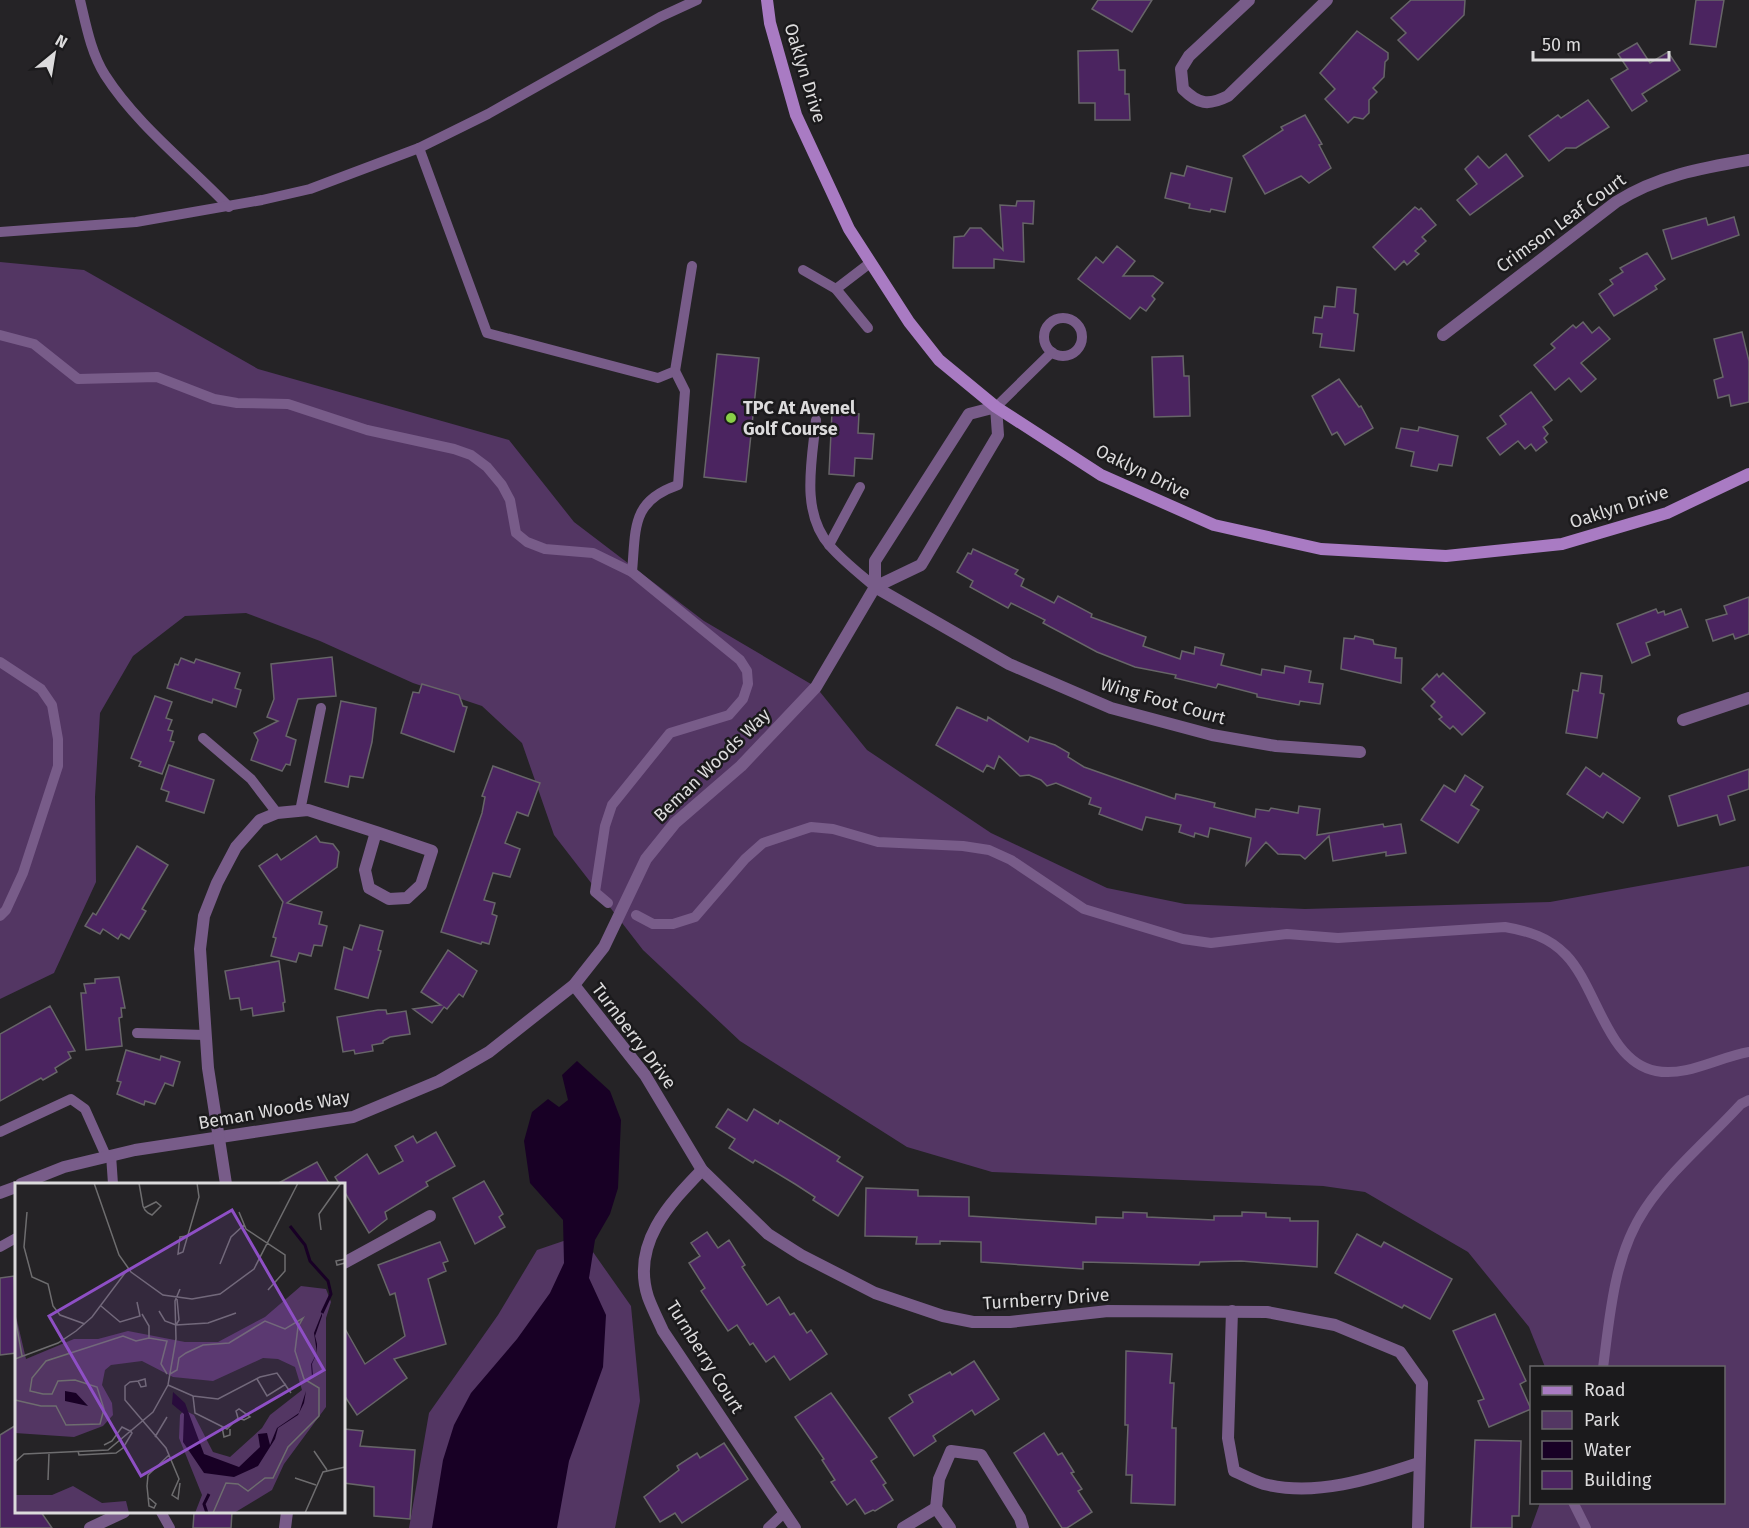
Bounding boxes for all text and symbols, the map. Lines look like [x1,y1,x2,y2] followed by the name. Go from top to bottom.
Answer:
[779,21,831,125] street label: Oaklyn Drive
[24,24,84,84] north arrow
[1533,24,1670,62] scale bar
[52,31,71,52] text: N
[1542,34,1581,56] text: 50 m
[1492,168,1630,277] street label: Crimson Leaf Court
[743,397,856,440] place label: TPC At Avenel Golf Course
[724,411,738,425] marker: TPC At Avenel Golf Course
[1092,440,1194,504] street label: Oaklyn Drive
[1567,481,1671,533] street label: Oaklyn Drive
[1098,673,1229,730] street label: Wing Foot Court
[649,704,775,826] street label: Beman Woods Way
[587,979,681,1093] street label: Turnberry Drive
[196,1086,352,1134] street label: Beman Woods Way
[15,1183,345,1513] inset map
[982,1284,1110,1314] street label: Turnberry Drive
[662,1297,749,1418] street label: Turnberry Court
[1530,1366,1725,1504] legend
[1584,1379,1626,1401] text: Road
[1584,1409,1620,1431] text: Park
[1584,1439,1631,1461] text: Water
[1584,1469,1652,1491] text: Building

